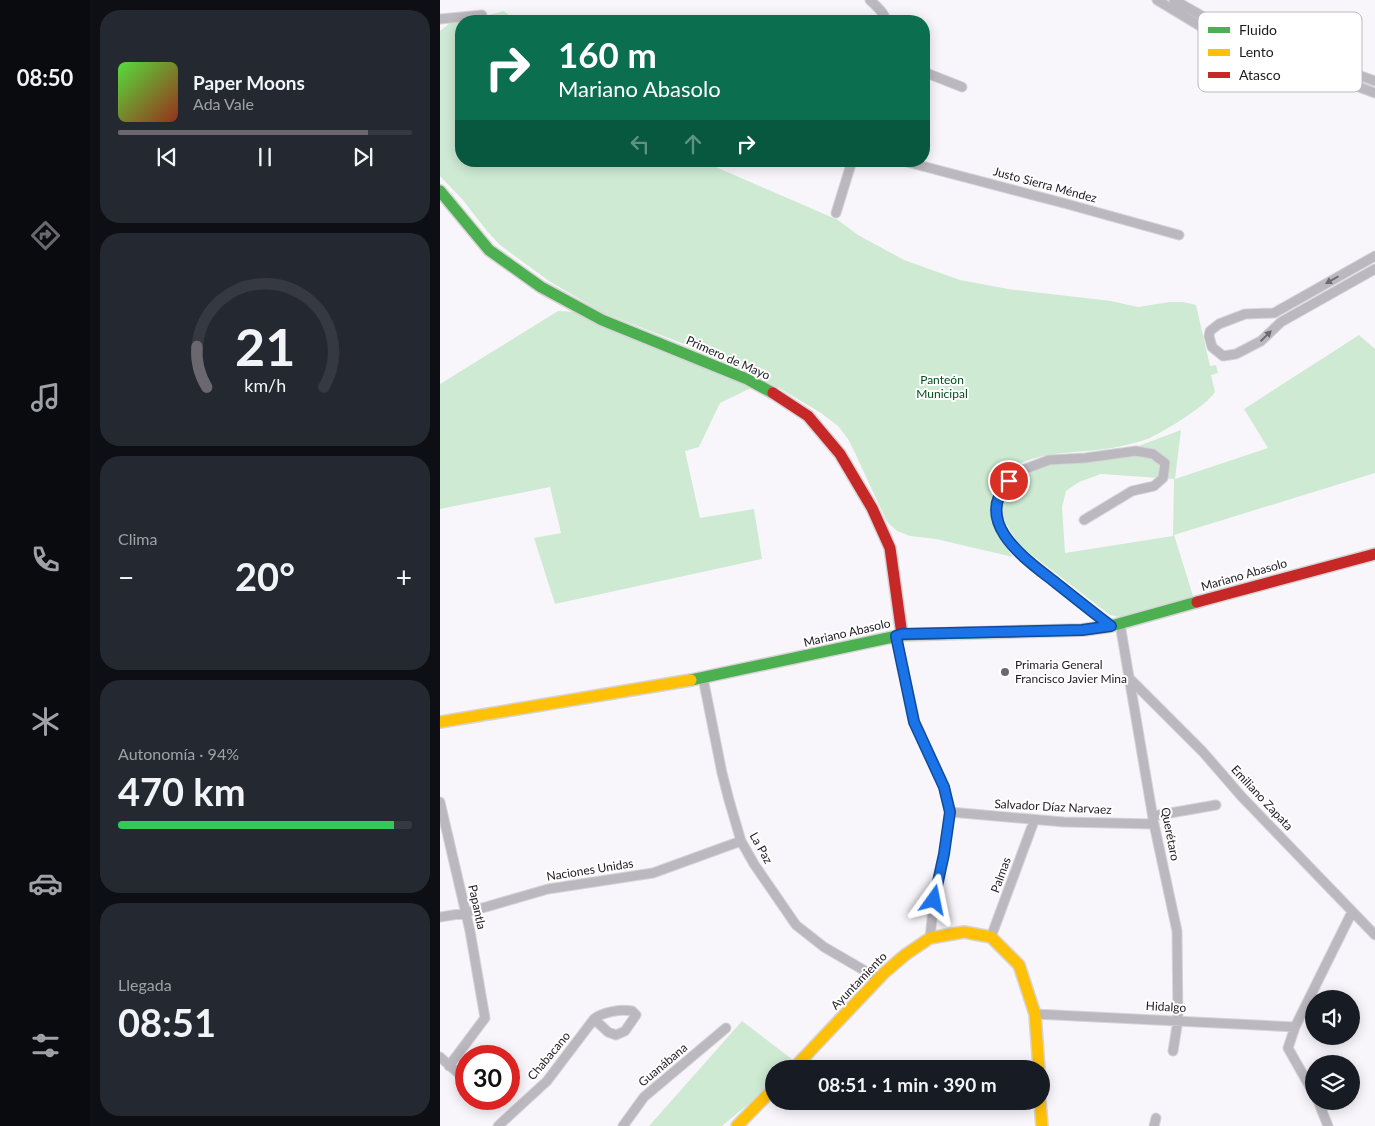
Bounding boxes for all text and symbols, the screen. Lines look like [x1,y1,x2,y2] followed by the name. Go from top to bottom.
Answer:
[1198,12,1362,92] legend
[1239,21,1277,38] text: Fluido
[558,33,657,75] text: 160 m
[475,35,540,100] icon: right
[1239,43,1274,60] text: Lento
[17,64,73,91] text: 08:50
[1239,66,1281,83] text: Atasco
[193,71,305,94] text: Paper Moons
[558,75,721,102] text: Mariano Abasolo
[193,94,254,113] text: Ada Vale
[626,130,654,158] icon: left
[679,130,707,158] icon: ahead
[732,130,760,158] icon: right
[153,143,181,171] icon: previous
[251,143,279,171] icon: pause
[349,143,377,171] icon: next
[992,163,1099,206] street label: Justo Sierra Méndez
[28,218,63,253] icon: directions
[1326,275,1339,284] one-way arrow
[235,315,295,377] text: 21
[1260,330,1272,342] one-way arrow
[684,332,773,383] street label: Primero de Mayo
[916,372,968,401] park label: Panteón Municipal
[244,374,286,396] text: km/h
[28,380,63,415] icon: music
[988,460,1030,502] pin
[995,467,1023,495] icon: arrive
[118,529,157,548] text: Clima
[28,542,63,577] icon: phone
[235,553,295,599] text: 20°
[1199,555,1289,594] street label: Mariano Abasolo
[118,560,134,594] text: −
[396,560,412,594] text: +
[802,615,892,650] street label: Mariano Abasolo
[1015,657,1127,686] place label: Primaria General Francisco Javier Mina
[999,666,1011,678] marker: Primaria General Francisco Javier Mina
[28,704,63,739] icon: climate
[118,744,239,763] text: Autonomía · 94%
[1228,762,1296,833] street label: Emiliano Zapata
[118,768,246,814] text: 470 km
[994,796,1113,817] street label: Salvador Díaz Narvaez
[1158,806,1183,862] street label: Querétaro
[747,829,776,867] street label: La Paz
[545,855,634,884] street label: Naciones Unidas
[987,855,1014,895] street label: Palmas
[28,866,63,901] icon: car
[907,873,959,925] position arrow
[465,883,490,931] street label: Papantla
[827,949,890,1013] street label: Ayuntamiento
[118,975,172,994] text: Llegada
[1305,990,1360,1110] map controls
[1305,990,1360,1045] button: sound
[1145,998,1187,1015] street label: Hidalgo
[118,999,216,1045] text: 08:51
[28,1028,63,1063] icon: filters
[524,1028,573,1083] street label: Chabacano
[635,1040,690,1089] street label: Guanábana
[455,1045,520,1110] speed limit sign: 30
[1305,1055,1360,1110] button: layers
[818,1073,997,1096] text: 08:51 · 1 min · 390 m

